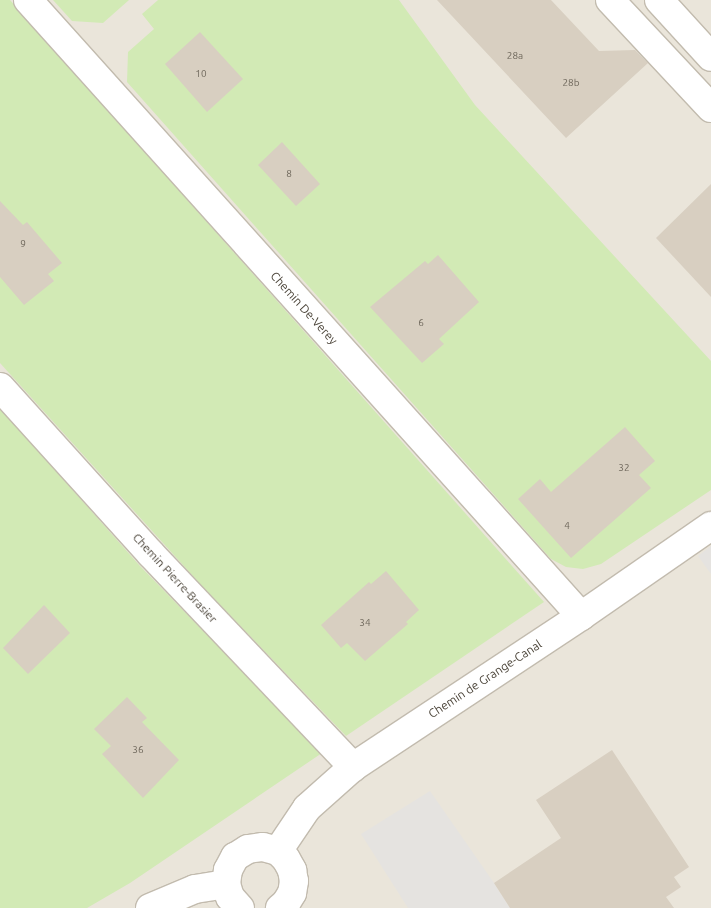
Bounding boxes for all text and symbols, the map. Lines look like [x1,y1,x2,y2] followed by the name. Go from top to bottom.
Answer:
[507,50,523,62] house number: 28a
[195,68,207,80] house number: 10
[562,77,580,89] house number: 28b
[286,168,292,180] house number: 8
[20,238,26,250] house number: 9
[268,269,340,347] street label: Chemin De-Verey
[418,317,424,329] house number: 6
[618,462,630,474] house number: 32
[564,520,570,532] house number: 4
[130,530,220,626] street label: Chemin Pierre-Brasier
[359,617,371,629] house number: 34
[426,637,544,721] street label: Chemin de Grange-Canal
[132,744,144,756] house number: 36

